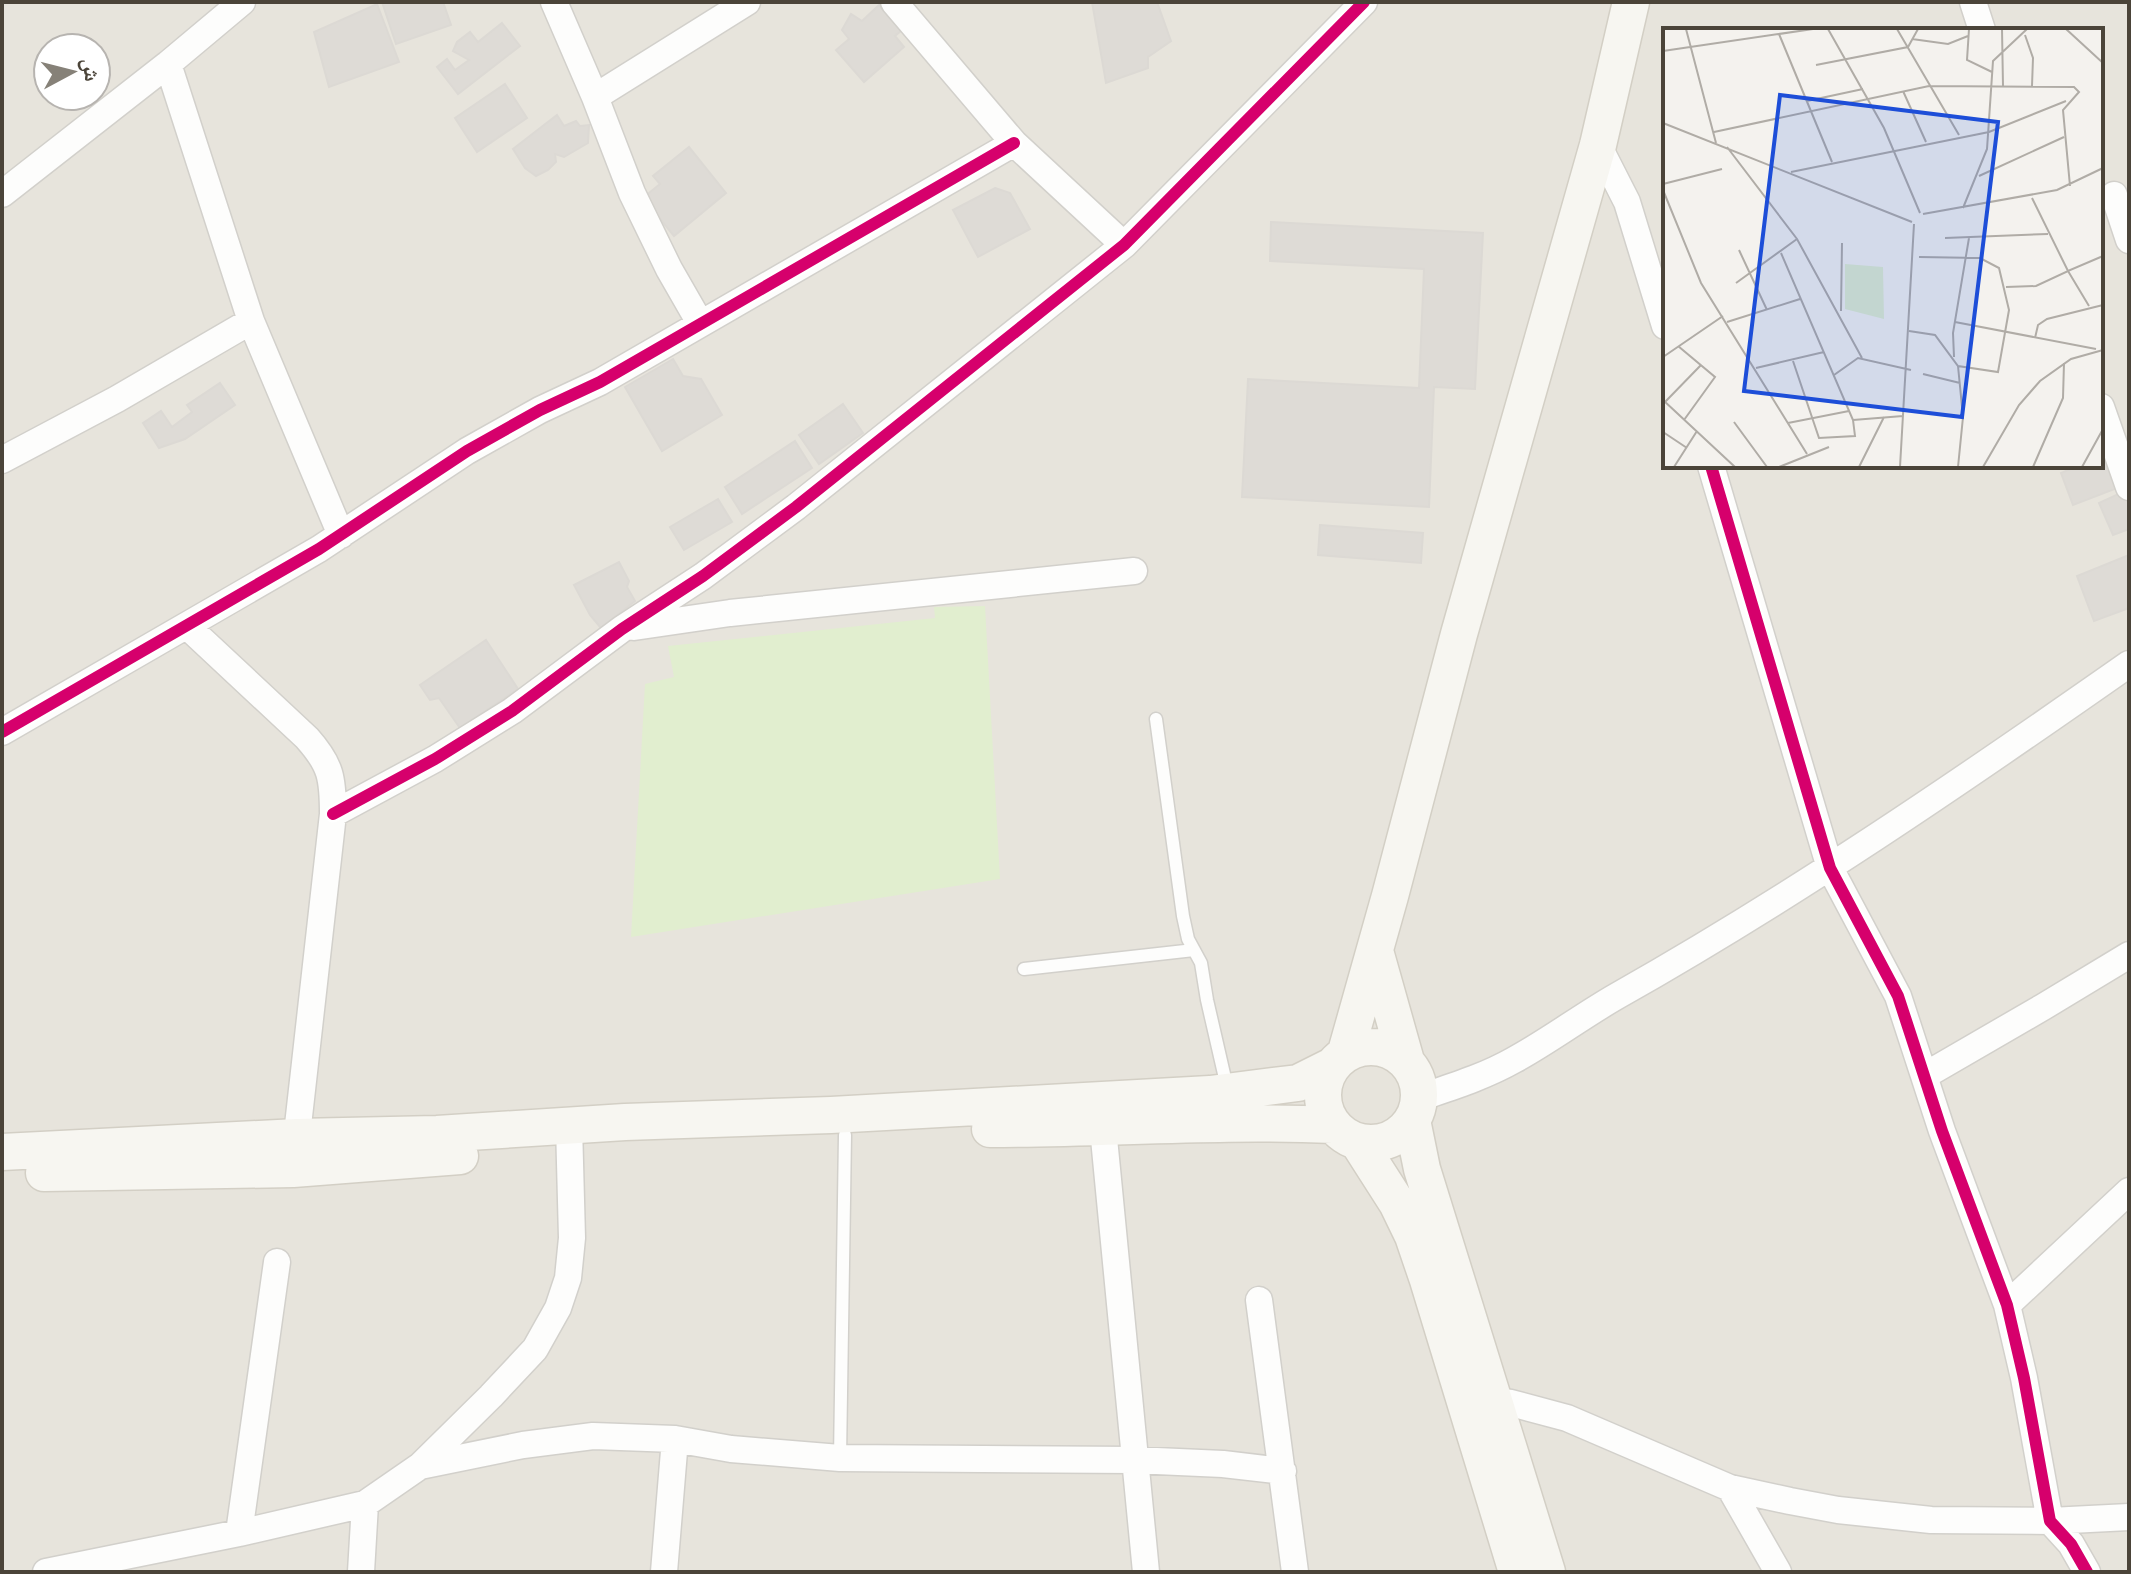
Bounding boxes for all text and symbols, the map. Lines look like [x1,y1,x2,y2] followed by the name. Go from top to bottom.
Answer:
[1663,28,2103,468] inset map
[32,32,112,112] north arrow
[75,56,109,83] text: ش

